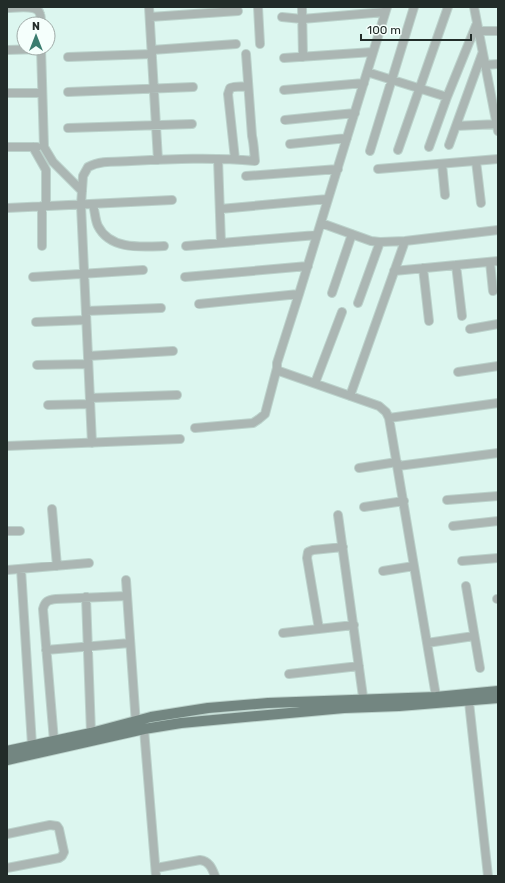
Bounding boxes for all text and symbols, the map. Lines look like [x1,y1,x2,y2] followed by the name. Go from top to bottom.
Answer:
[16,16,56,56] north arrow
[361,16,471,42] scale bar
[32,20,40,33] text: N
[367,23,401,37] text: 100 m

